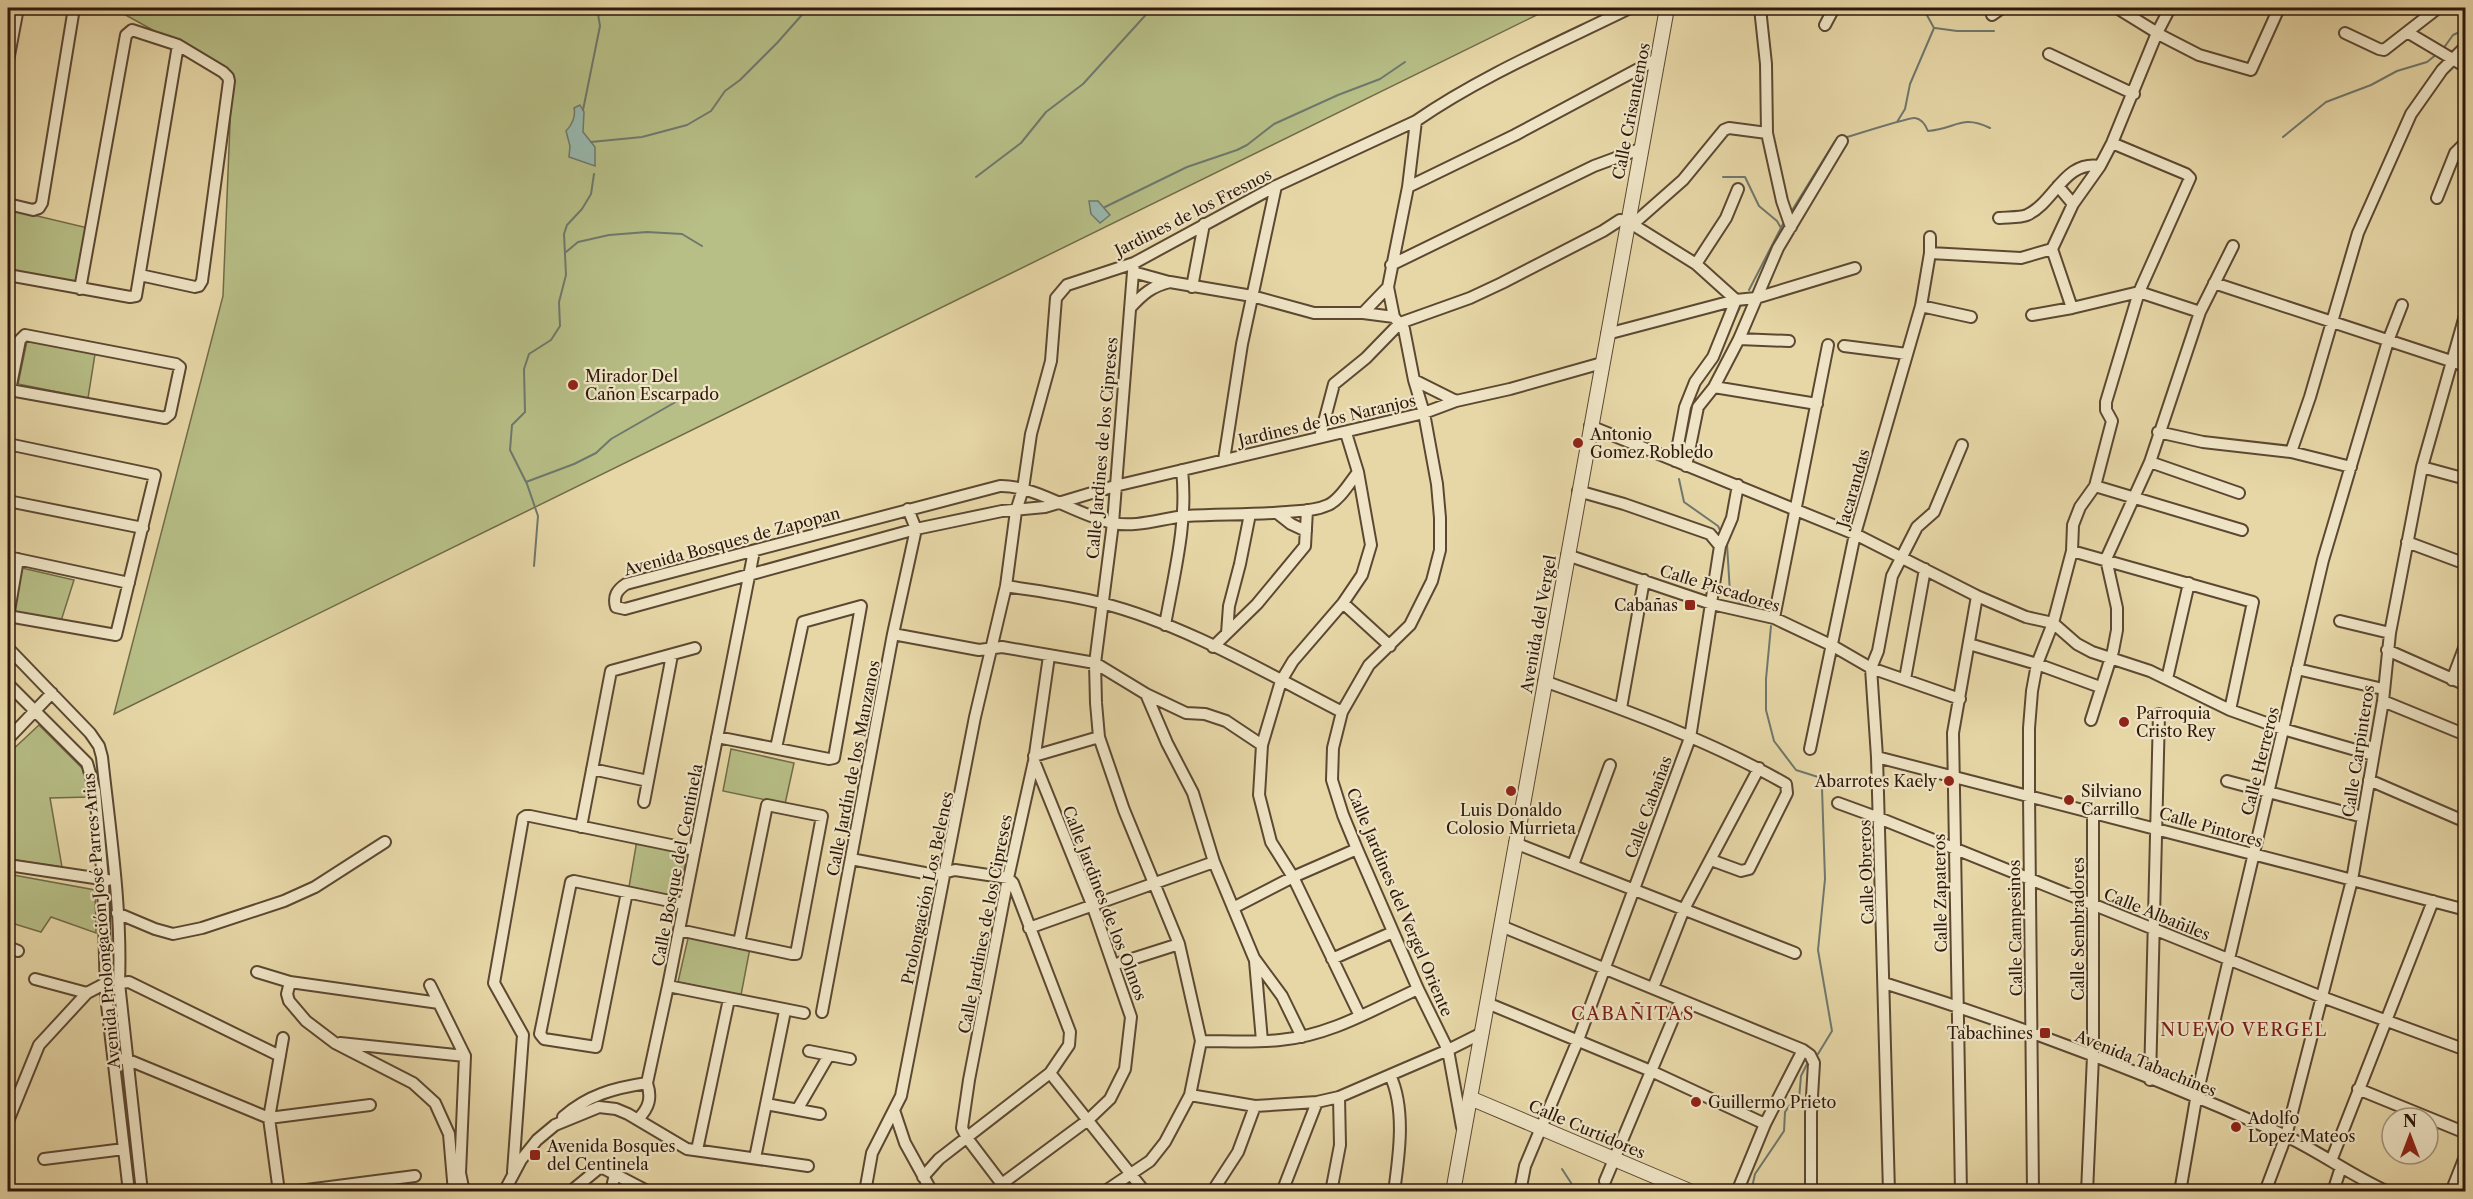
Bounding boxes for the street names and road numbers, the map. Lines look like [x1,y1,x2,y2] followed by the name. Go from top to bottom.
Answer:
[1608,41,1654,181] street label: Calle Crisantemos
[1108,164,1275,262] street label: Jardines de los Fresnos
[1082,336,1122,560] street label: Calle Jardines de los Cipreses
[1233,390,1418,451] street label: Jardines de los Naranjos
[1831,446,1874,533] street label: Jacarandas
[621,502,842,580] street label: Avenida Bosques de Zapopan
[1516,553,1560,696] street label: Avenida del Vergel
[1657,560,1783,616] street label: Calle Piscadores
[822,658,884,878] street label: Calle Jardín de los Manzanos
[2338,683,2378,819] street label: Calle Carpinteros
[2237,705,2283,817] street label: Calle Herreros
[1620,753,1676,861] street label: Calle Cabañas
[648,761,707,968] street label: Calle Bosque del Centinela
[78,772,124,1071] street label: Avenida Prolongación José Parres Arias
[1343,785,1457,1019] street label: Calle Jardines del Vergel Oriente
[897,790,957,986] street label: Prolongación Los Belenes
[1059,803,1151,1003] street label: Calle Jardines de los Olmos
[2157,803,2265,851] street label: Calle Pintores
[954,813,1016,1035] street label: Calle Jardines de los Cipreses
[1854,819,1878,925] street label: Calle Obreros
[1929,833,1951,953] street label: Calle Zapateros
[2068,857,2088,1001] street label: Calle Sembradores
[2004,859,2026,996] street label: Calle Campesinos
[2101,884,2213,944] street label: Calle Albañiles
[2071,1025,2220,1101] street label: Avenida Tabachines
[1526,1095,1648,1163] street label: Calle Curtidores

